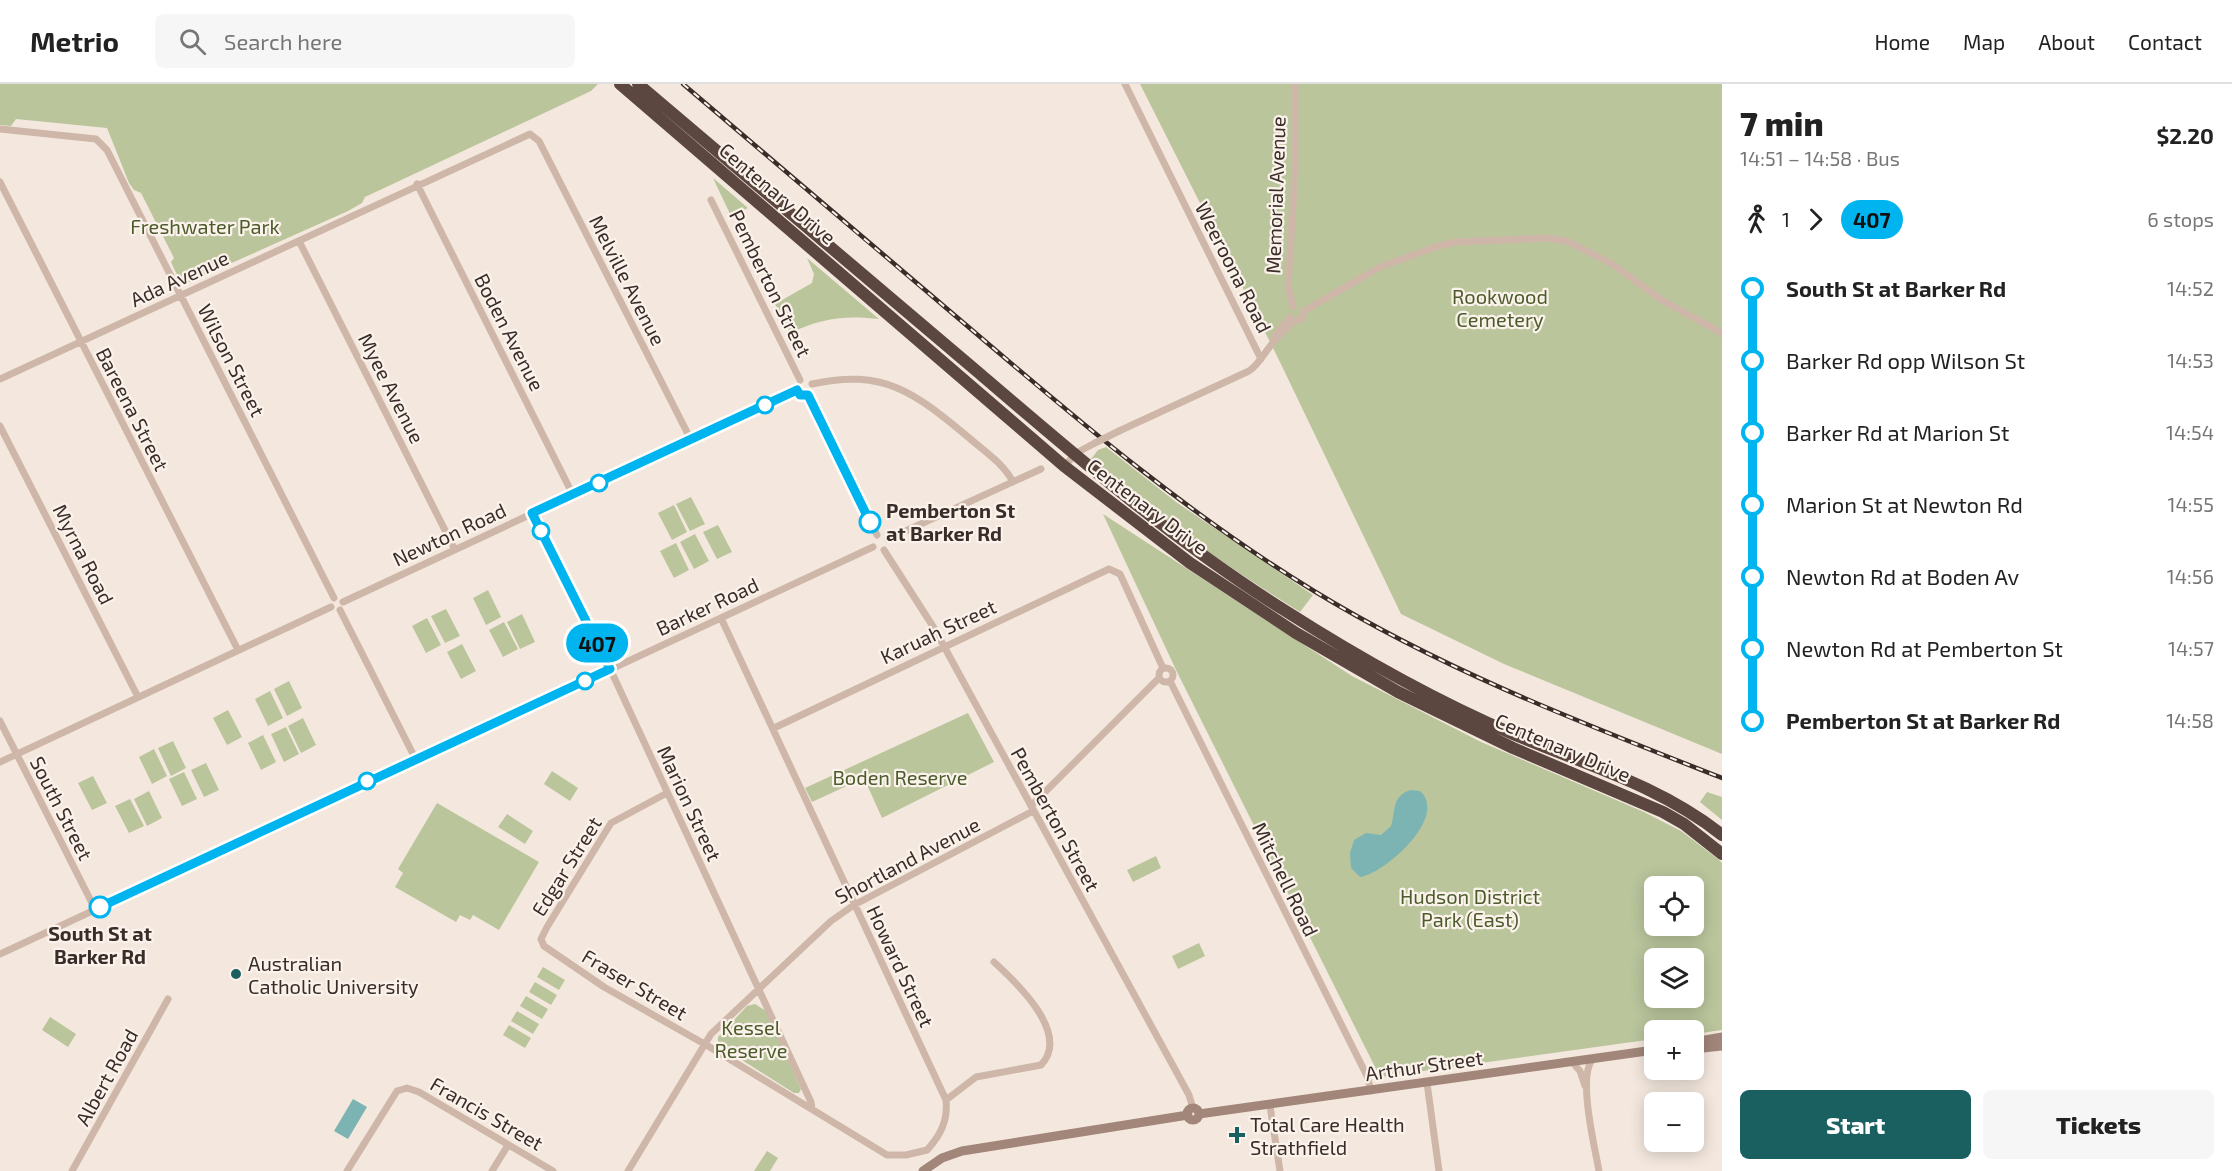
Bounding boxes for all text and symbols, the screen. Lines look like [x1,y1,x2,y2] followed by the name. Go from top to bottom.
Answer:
[155,14,575,68] search box
[30,24,119,58] text: Metrio
[176,25,209,58] icon: search
[224,28,342,54] text: Search here
[1874,29,1930,54] text: Home
[1963,29,2005,54] text: Map
[2038,29,2095,54] text: About
[2128,29,2202,54] text: Contact
[1740,103,1824,143] text: 7 min
[1260,116,1290,274] street label: Memorial Avenue
[2156,122,2214,148] text: $2.20
[715,137,841,249] street label: Centenary Drive
[1740,146,1900,170] text: 14:51 – 14:58 · Bus
[1191,198,1277,336] street label: Weeroona Road
[1740,203,1773,236] icon: walk
[1799,203,1832,236] icon: forward
[725,205,817,361] street label: Pemberton Street
[1782,207,1790,231] text: 1
[1853,207,1891,232] text: 407
[2147,207,2214,231] text: 6 stops
[585,211,671,349] street label: Melville Avenue
[130,214,280,238] park label: Freshwater Park
[126,245,232,311] street label: Ada Avenue
[470,269,550,395] street label: Boden Avenue
[1786,275,2006,301] text: South St at Barker Rd
[2167,276,2214,300] text: 14:52
[1452,284,1548,331] park label: Rookwood Cemetery
[193,300,271,421] street label: Wilson Street
[354,329,430,447] street label: Myee Avenue
[92,343,175,475] street label: Bareena Street
[1786,347,2025,373] text: Barker Rd opp Wilson St
[2167,348,2214,372] text: 14:53
[756,396,774,414] unlabelled marker
[1786,419,2009,445] text: Barker Rd at Marion St
[2166,420,2214,444] text: 14:54
[1083,453,1213,559] street label: Centenary Drive
[590,474,608,492] unlabelled marker
[1786,491,2023,517] text: Marion St at Newton Rd
[2168,492,2214,516] text: 14:55
[388,497,510,571] street label: Newton Road
[886,498,1015,545] place label: Pemberton St at Barker Rd
[49,500,119,608] street label: Myrna Road
[859,511,881,533] marker: Pemberton St at Barker Rd
[532,522,550,540] unlabelled marker
[1786,563,2019,589] text: Newton Rd at Boden Av
[2167,564,2214,588] text: 14:56
[652,572,762,640] street label: Barker Road
[876,594,1000,668] street label: Karuah Street
[562,624,632,662] line badge: 407
[578,631,616,656] text: 407
[1786,635,2063,661] text: Newton Rd at Pemberton St
[2168,636,2214,660] text: 14:57
[576,672,594,690] unlabelled marker
[1786,707,2060,733] text: Pemberton St at Barker Rd
[1492,708,1634,786] street label: Centenary Drive
[2166,708,2214,732] text: 14:58
[653,741,727,865] street label: Marion Street
[1007,743,1106,895] street label: Pemberton Street
[26,752,99,864] street label: South Street
[832,765,968,789] park label: Boden Reserve
[358,772,376,790] unlabelled marker
[526,812,606,920] street label: Edgar Street
[830,812,984,908] street label: Shortland Avenue
[1248,818,1324,940] street label: Mitchell Road
[1644,876,1704,1152] map controls
[1644,876,1704,936] button: locate
[1400,884,1540,931] park label: Hudson District Park (East)
[89,896,111,918] marker: South St at Barker Rd
[862,901,940,1031] street label: Howard Street
[48,921,152,968] place label: South St at Barker Rd
[578,943,692,1025] street label: Fraser Street
[1644,948,1704,1008] button: layers
[248,951,419,998] place label: Australian Catholic University
[229,967,243,981] marker: Australian Catholic University
[714,1015,788,1062] park label: Kessel Reserve
[1644,1020,1704,1080] button: +
[70,1025,142,1129] street label: Albert Road
[1364,1045,1485,1085] street label: Arthur Street
[426,1071,548,1155] street label: Francis Street
[1740,1090,1971,1159] button: Start
[1983,1090,2214,1159] button: Tickets
[1644,1092,1704,1152] button: −
[1250,1112,1405,1159] place label: Total Care Health Strathfield
[1228,1126,1246,1144] marker: Total Care Health Strathfield

